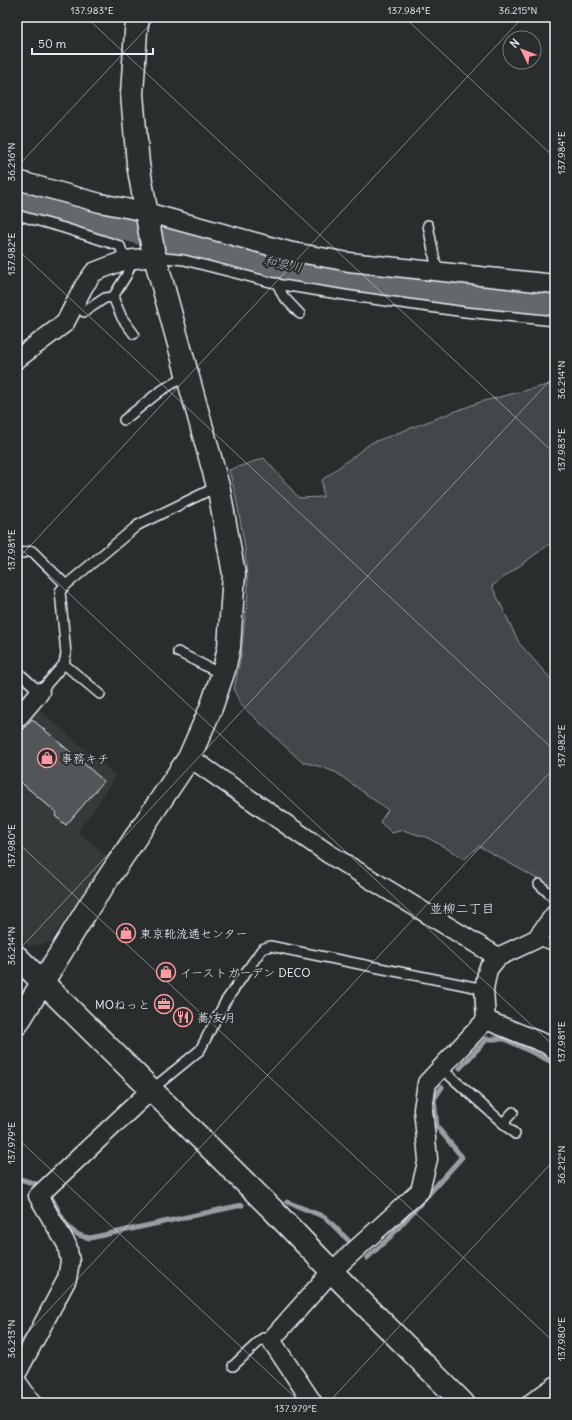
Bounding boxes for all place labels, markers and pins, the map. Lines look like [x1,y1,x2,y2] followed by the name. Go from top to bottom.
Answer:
[36,747,58,769] shop icon: 事務キチ
[61,751,109,766] place label: 事務キチ
[115,922,137,944] shop icon: 東京靴流通センター
[140,926,248,941] place label: 東京靴流通センター
[155,961,177,983] shop icon: イーストガーデン DECO
[180,965,310,980] place label: イーストガーデン DECO
[153,993,175,1015] office icon: MOねっと
[95,997,150,1012] place label: MOねっと
[172,1006,194,1028] restaurant icon: 蕎 友月
[197,1010,236,1025] place label: 蕎 友月

